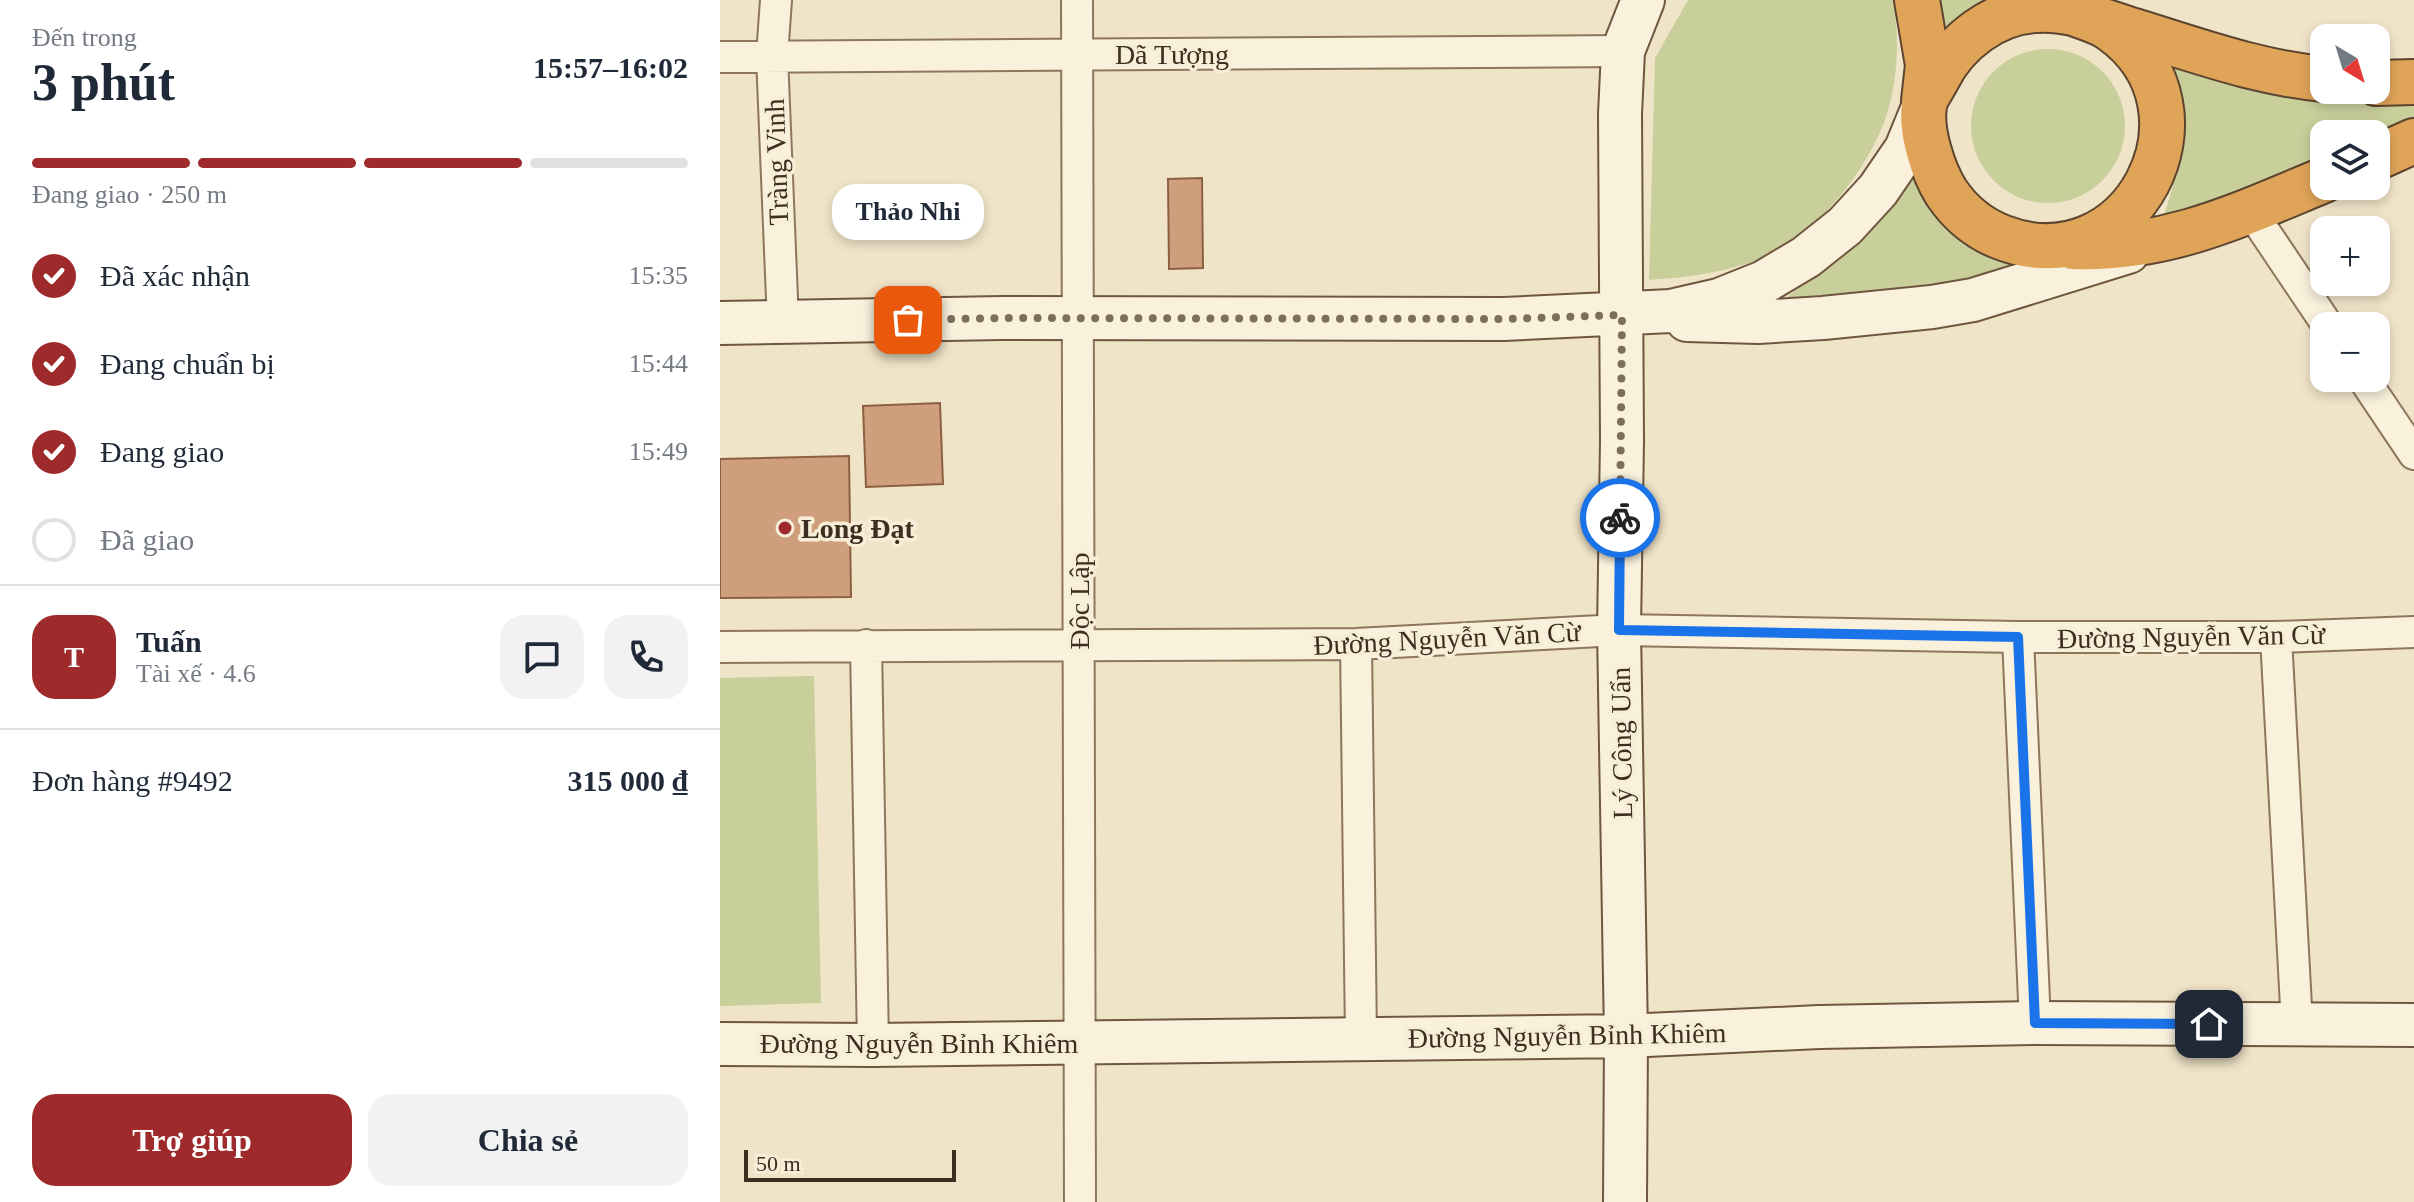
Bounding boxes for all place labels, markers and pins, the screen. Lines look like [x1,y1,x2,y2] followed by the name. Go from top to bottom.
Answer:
[832,184,984,240] callout: Thảo Nhi
[874,286,942,354] pin
[801,513,914,544] place label: Long Đạt
[776,519,794,537] marker: Long Đạt
[2175,990,2243,1058] pin

